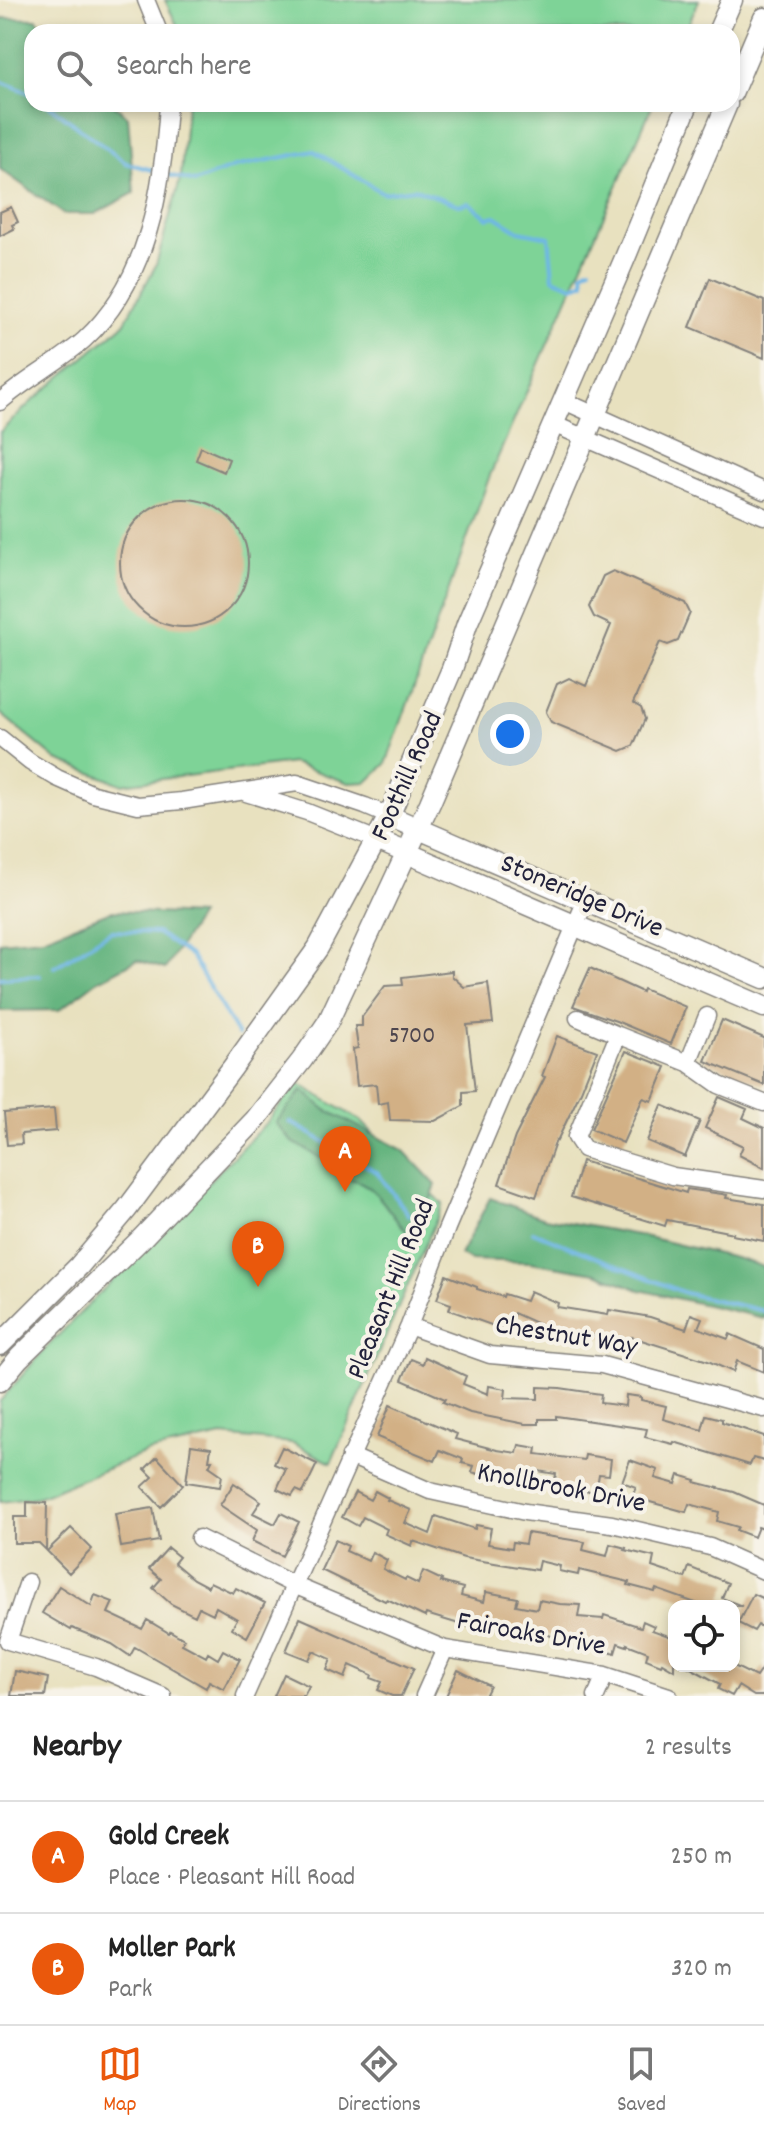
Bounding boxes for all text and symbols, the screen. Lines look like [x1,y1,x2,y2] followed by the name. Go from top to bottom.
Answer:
[24,24,740,112] search box
[52,46,96,90] icon: search
[116,47,252,90] text: Search here
[363,706,455,848] street label: Foothill Road
[490,714,530,754] your location
[493,846,669,950] street label: Stoneridge Drive
[389,1020,435,1054] house number: 5700
[319,1126,371,1192] pin: A
[339,1194,447,1386] street label: Pleasant Hill Road
[232,1221,284,1287] pin: B
[492,1307,641,1369] street label: Chestnut Way
[473,1454,649,1526] street label: Knollbrook Drive
[668,1600,740,1672] map controls
[668,1600,740,1672] button: locate
[453,1603,609,1669] street label: Fairoaks Drive
[32,1724,121,1773] text: Nearby
[645,1730,732,1767] text: 2 results
[108,1817,229,1860] text: Gold Creek
[51,1839,65,1876] text: A
[671,1839,732,1876] text: 250 m
[108,1860,355,1897] text: Place · Pleasant Hill Road
[108,1929,236,1972] text: Moller Park
[52,1951,64,1988] text: B
[671,1951,732,1988] text: 320 m
[108,1972,152,2009] text: Park
[98,2042,142,2121] tab: Map
[338,2042,421,2121] tab: Directions
[617,2042,666,2121] tab: Saved

